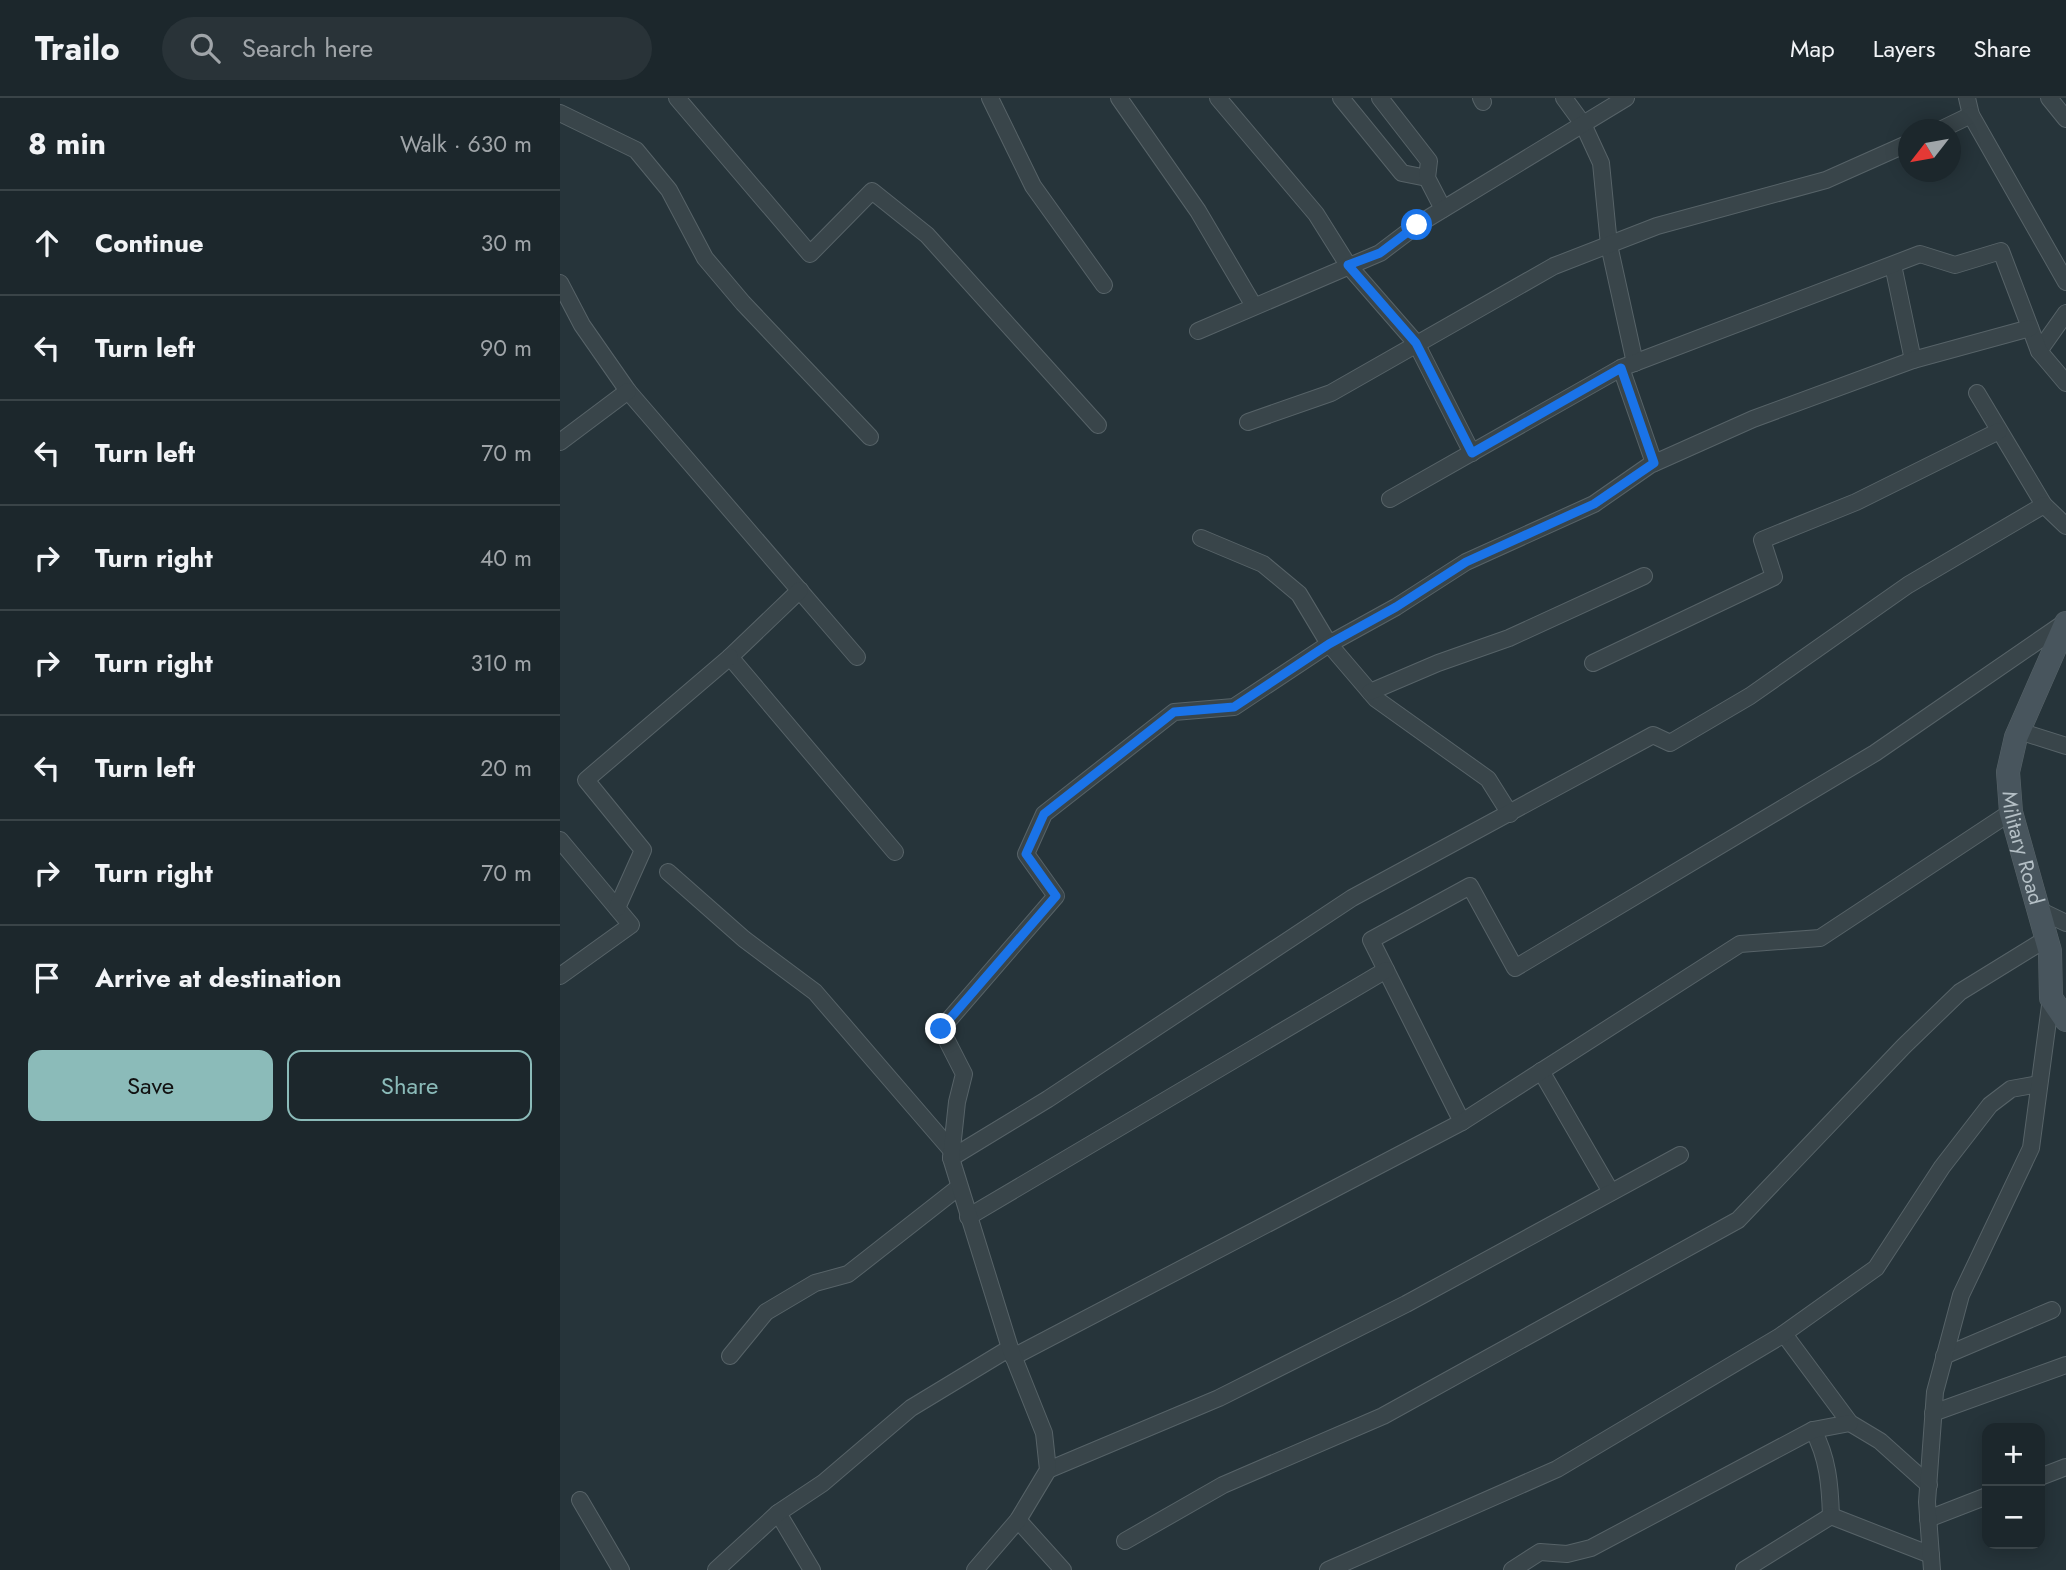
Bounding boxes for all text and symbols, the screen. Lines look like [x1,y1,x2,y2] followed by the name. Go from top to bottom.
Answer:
[162,17,652,80] search box
[35,25,120,72] text: Trailo
[186,29,224,67] icon: search
[242,29,373,67] text: Search here
[1790,31,1835,66] text: Map
[1873,31,1935,66] text: Layers
[1973,31,2031,66] text: Share
[1898,119,1961,182] north arrow
[28,122,106,165] text: 8 min
[400,127,532,161] text: Walk · 630 m
[1401,209,1432,240] route start
[28,224,66,262] icon: ahead
[95,224,204,262] text: Continue
[481,226,532,260] text: 30 m
[28,329,66,367] icon: left
[95,329,195,367] text: Turn left
[480,331,532,365] text: 90 m
[28,434,66,472] icon: left
[95,434,195,472] text: Turn left
[481,436,532,470] text: 70 m
[28,539,66,577] icon: right
[95,539,213,577] text: Turn right
[480,541,532,575] text: 40 m
[28,644,66,682] icon: right
[95,644,213,682] text: Turn right
[470,646,532,680] text: 310 m
[28,749,66,787] icon: left
[95,749,195,787] text: Turn left
[480,751,532,785] text: 20 m
[1994,790,2051,908] street label: Military Road
[28,854,66,892] icon: right
[95,854,213,892] text: Turn right
[481,856,532,890] text: 70 m
[28,959,66,997] icon: arrive
[95,959,342,997] text: Arrive at destination
[925,1013,956,1044] route end
[28,1050,273,1121] button: Save
[287,1050,532,1121] button: Share
[1982,1423,2045,1549] map controls
[1982,1423,2045,1486] button: +
[1982,1486,2045,1549] button: −

